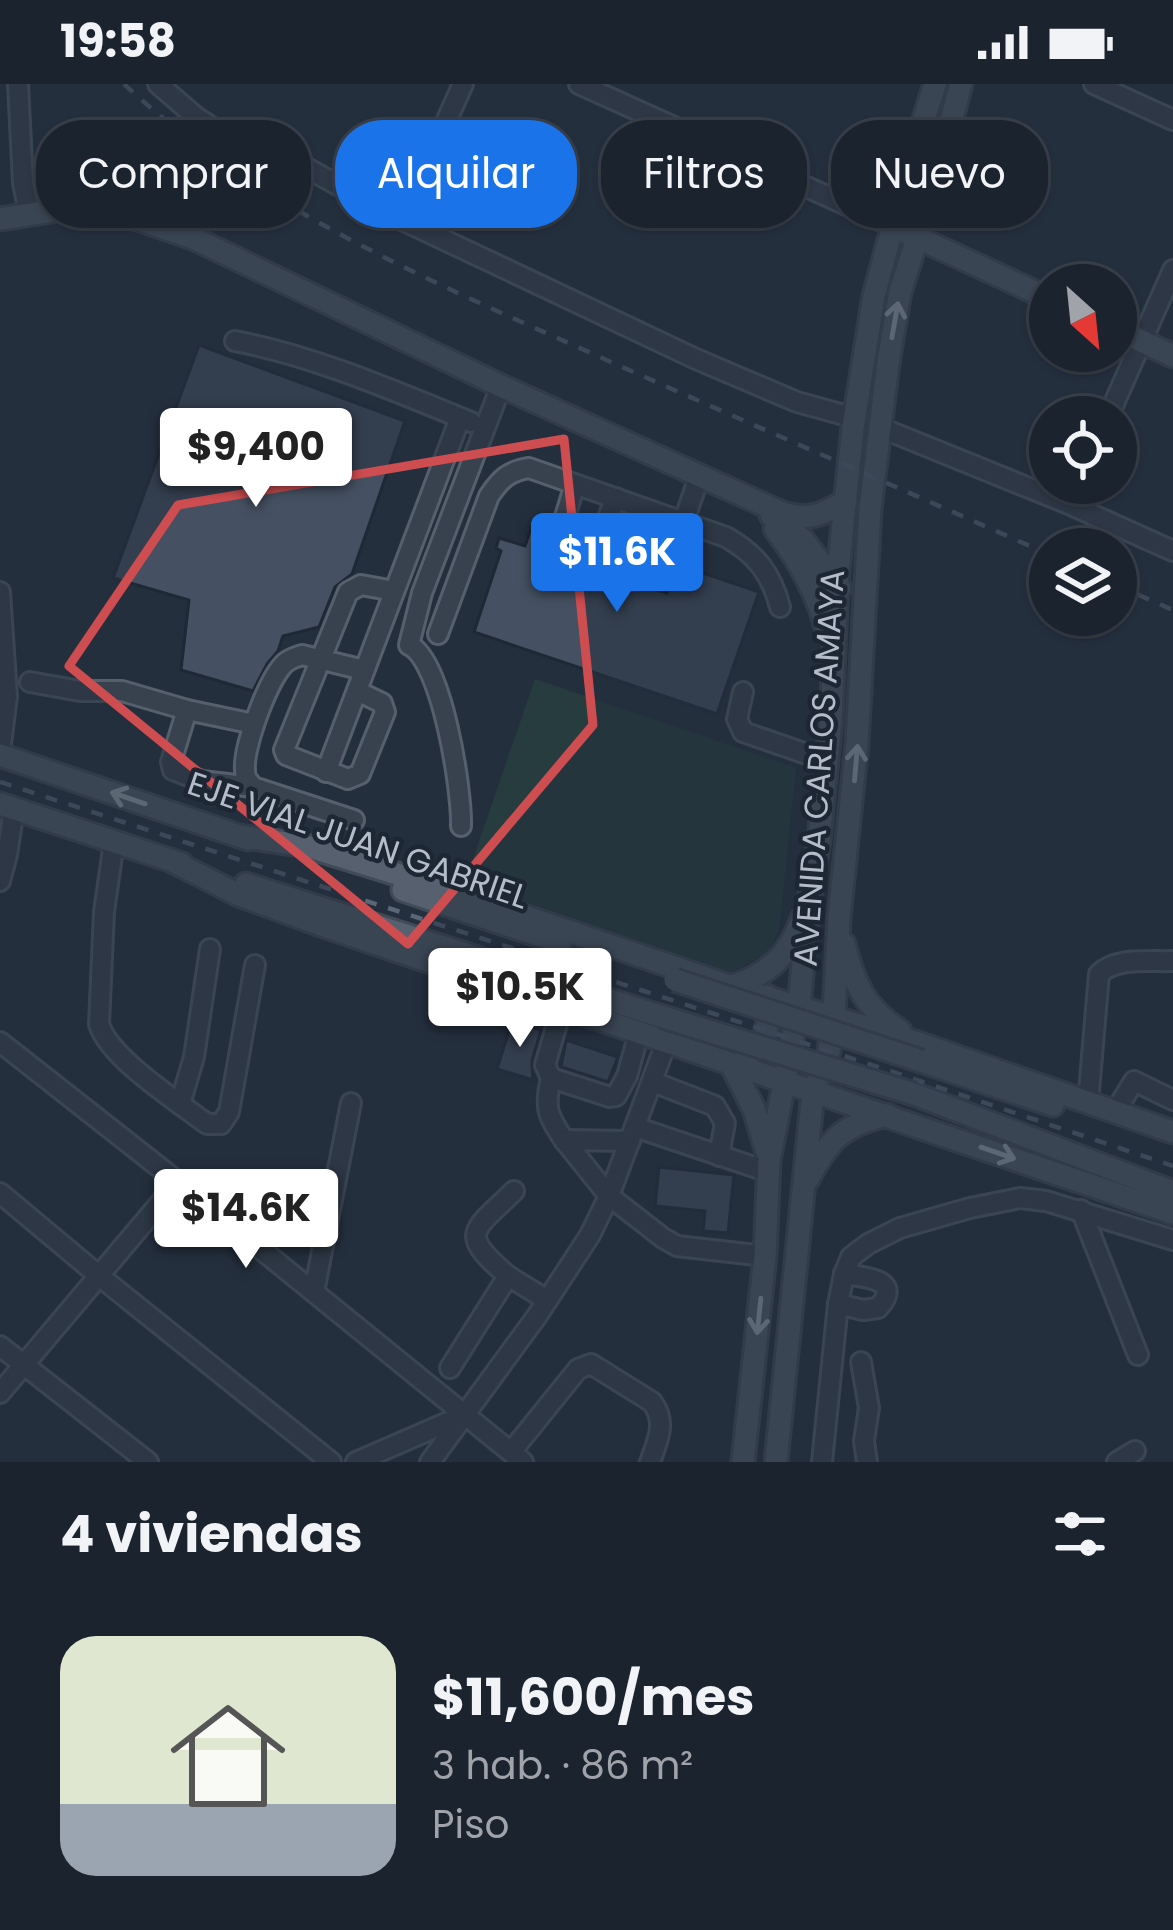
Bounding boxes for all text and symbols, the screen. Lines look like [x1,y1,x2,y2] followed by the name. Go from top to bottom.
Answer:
[60,10,176,73] text: 19:58
[36,120,311,228] chip: Comprar
[335,120,577,228] chip: Alquilar
[601,120,807,228] chip: Filtros
[831,120,1048,228] chip: Nuevo
[1029,264,1137,372] north arrow
[1029,264,1137,636] map controls
[885,302,908,341] one-way arrow
[1029,396,1137,504] button: locate
[158,408,354,510] pin: $9,400
[187,419,325,474] text: $9,400
[519,513,715,615] pin: $11.6K
[558,524,676,579] text: $11.6K
[1029,528,1137,636] button: layers
[782,568,856,968] street label: AVENIDA CARLOS AMAYA
[844,744,867,783] one-way arrow
[181,760,535,920] street label: EJE VIAL JUAN GABRIEL
[110,785,148,807] one-way arrow
[422,948,618,1050] pin: $10.5K
[455,959,585,1014] text: $10.5K
[979,1144,1016,1165] one-way arrow
[148,1169,344,1271] pin: $14.6K
[181,1180,311,1235] text: $14.6K
[747,1296,769,1335] one-way arrow
[60,1498,363,1570] text: 4 viviendas
[1047,1501,1113,1567] icon: filters
[432,1661,755,1733] text: $11,600/mes
[156,1684,300,1828] icon: home
[432,1738,693,1793] text: 3 hab. · 86 m²
[432,1797,510,1852] text: Piso

